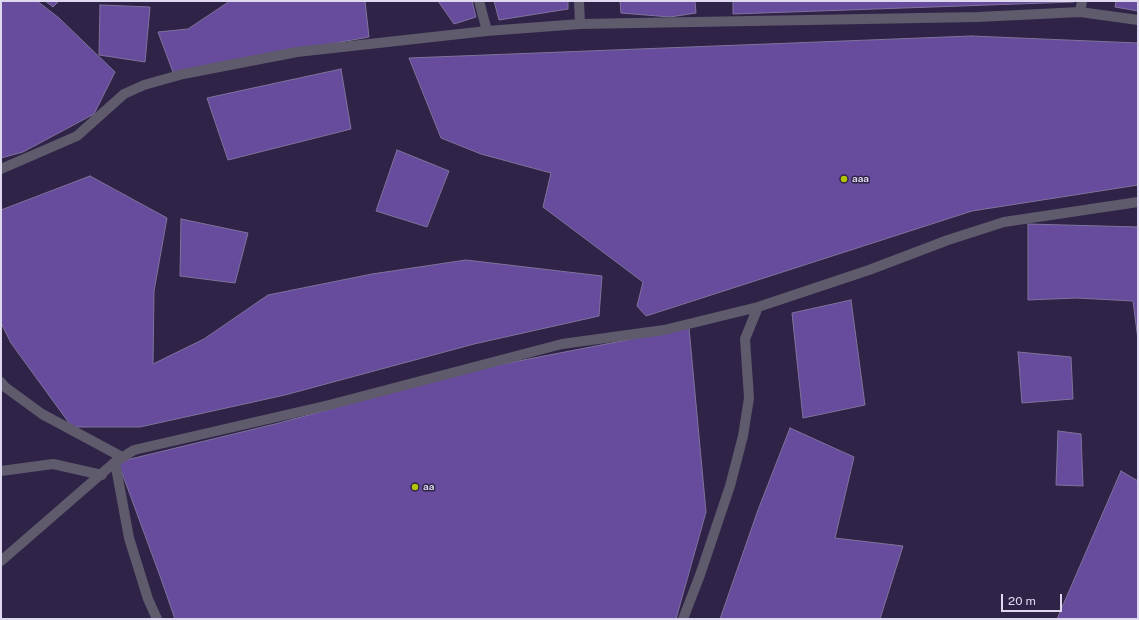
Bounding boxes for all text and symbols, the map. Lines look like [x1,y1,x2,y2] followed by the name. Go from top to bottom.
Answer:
[852,173,869,185] place label: aaa
[839,174,849,184] marker: aaa
[423,481,434,493] place label: aa
[410,482,420,492] marker: aa
[1003,586,1064,612] scale bar
[1008,594,1036,608] text: 20 m

